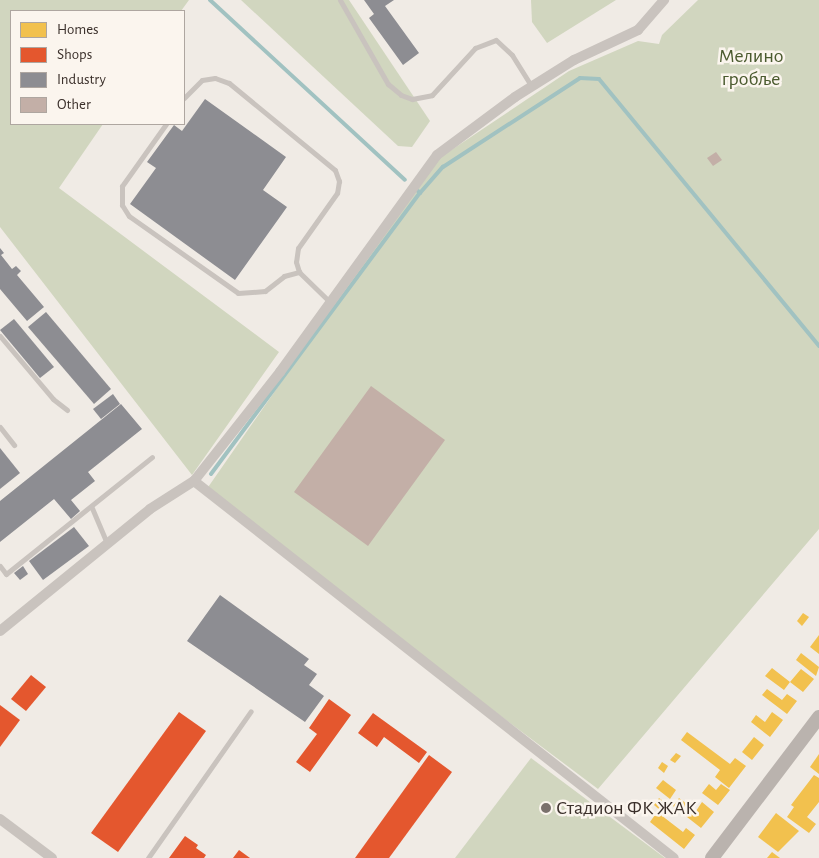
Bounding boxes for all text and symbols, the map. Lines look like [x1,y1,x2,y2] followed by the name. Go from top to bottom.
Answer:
[10,10,185,125] legend
[57,22,99,37] text: Homes
[718,45,784,92] park label: Мелино гробље
[57,47,92,62] text: Shops
[57,72,106,87] text: Industry
[57,97,91,112] text: Other
[556,796,697,820] place label: Стадион ФК ЖАК
[540,802,552,814] marker: Стадион ФК ЖАК

